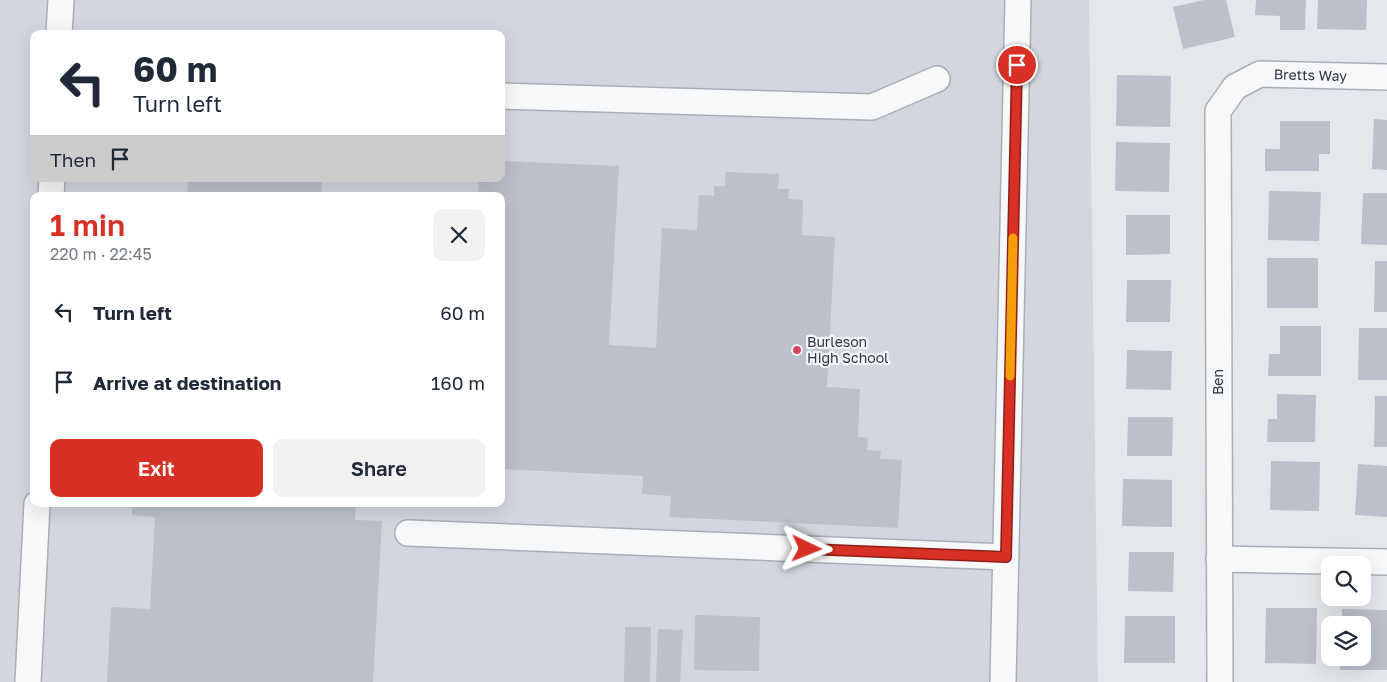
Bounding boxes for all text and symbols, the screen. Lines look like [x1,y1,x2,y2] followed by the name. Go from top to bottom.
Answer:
[996,44,1038,86] pin
[133,48,217,90] text: 60 m
[50,50,115,115] icon: left
[1003,51,1031,79] icon: arrive
[1274,65,1347,84] street label: Bretts Way
[133,90,222,117] text: Turn left
[106,145,134,173] icon: arrive
[50,148,96,171] text: Then
[50,207,125,243] text: 1 min
[433,209,485,261] button: close
[50,244,152,264] text: 220 m · 22:45
[50,298,78,326] icon: left
[93,301,172,324] text: Turn left
[440,301,485,324] text: 60 m
[807,333,889,366] place label: Burleson High School
[791,344,803,356] marker: Burleson High School
[50,368,78,396] icon: arrive
[1209,369,1226,395] street label: Ben
[93,371,281,394] text: Arrive at destination
[431,371,485,394] text: 160 m
[50,439,263,497] button: Exit
[273,439,485,497] button: Share
[780,522,832,574] position arrow
[1321,556,1371,666] map controls
[1321,556,1371,606] button: search
[1321,616,1371,666] button: layers

